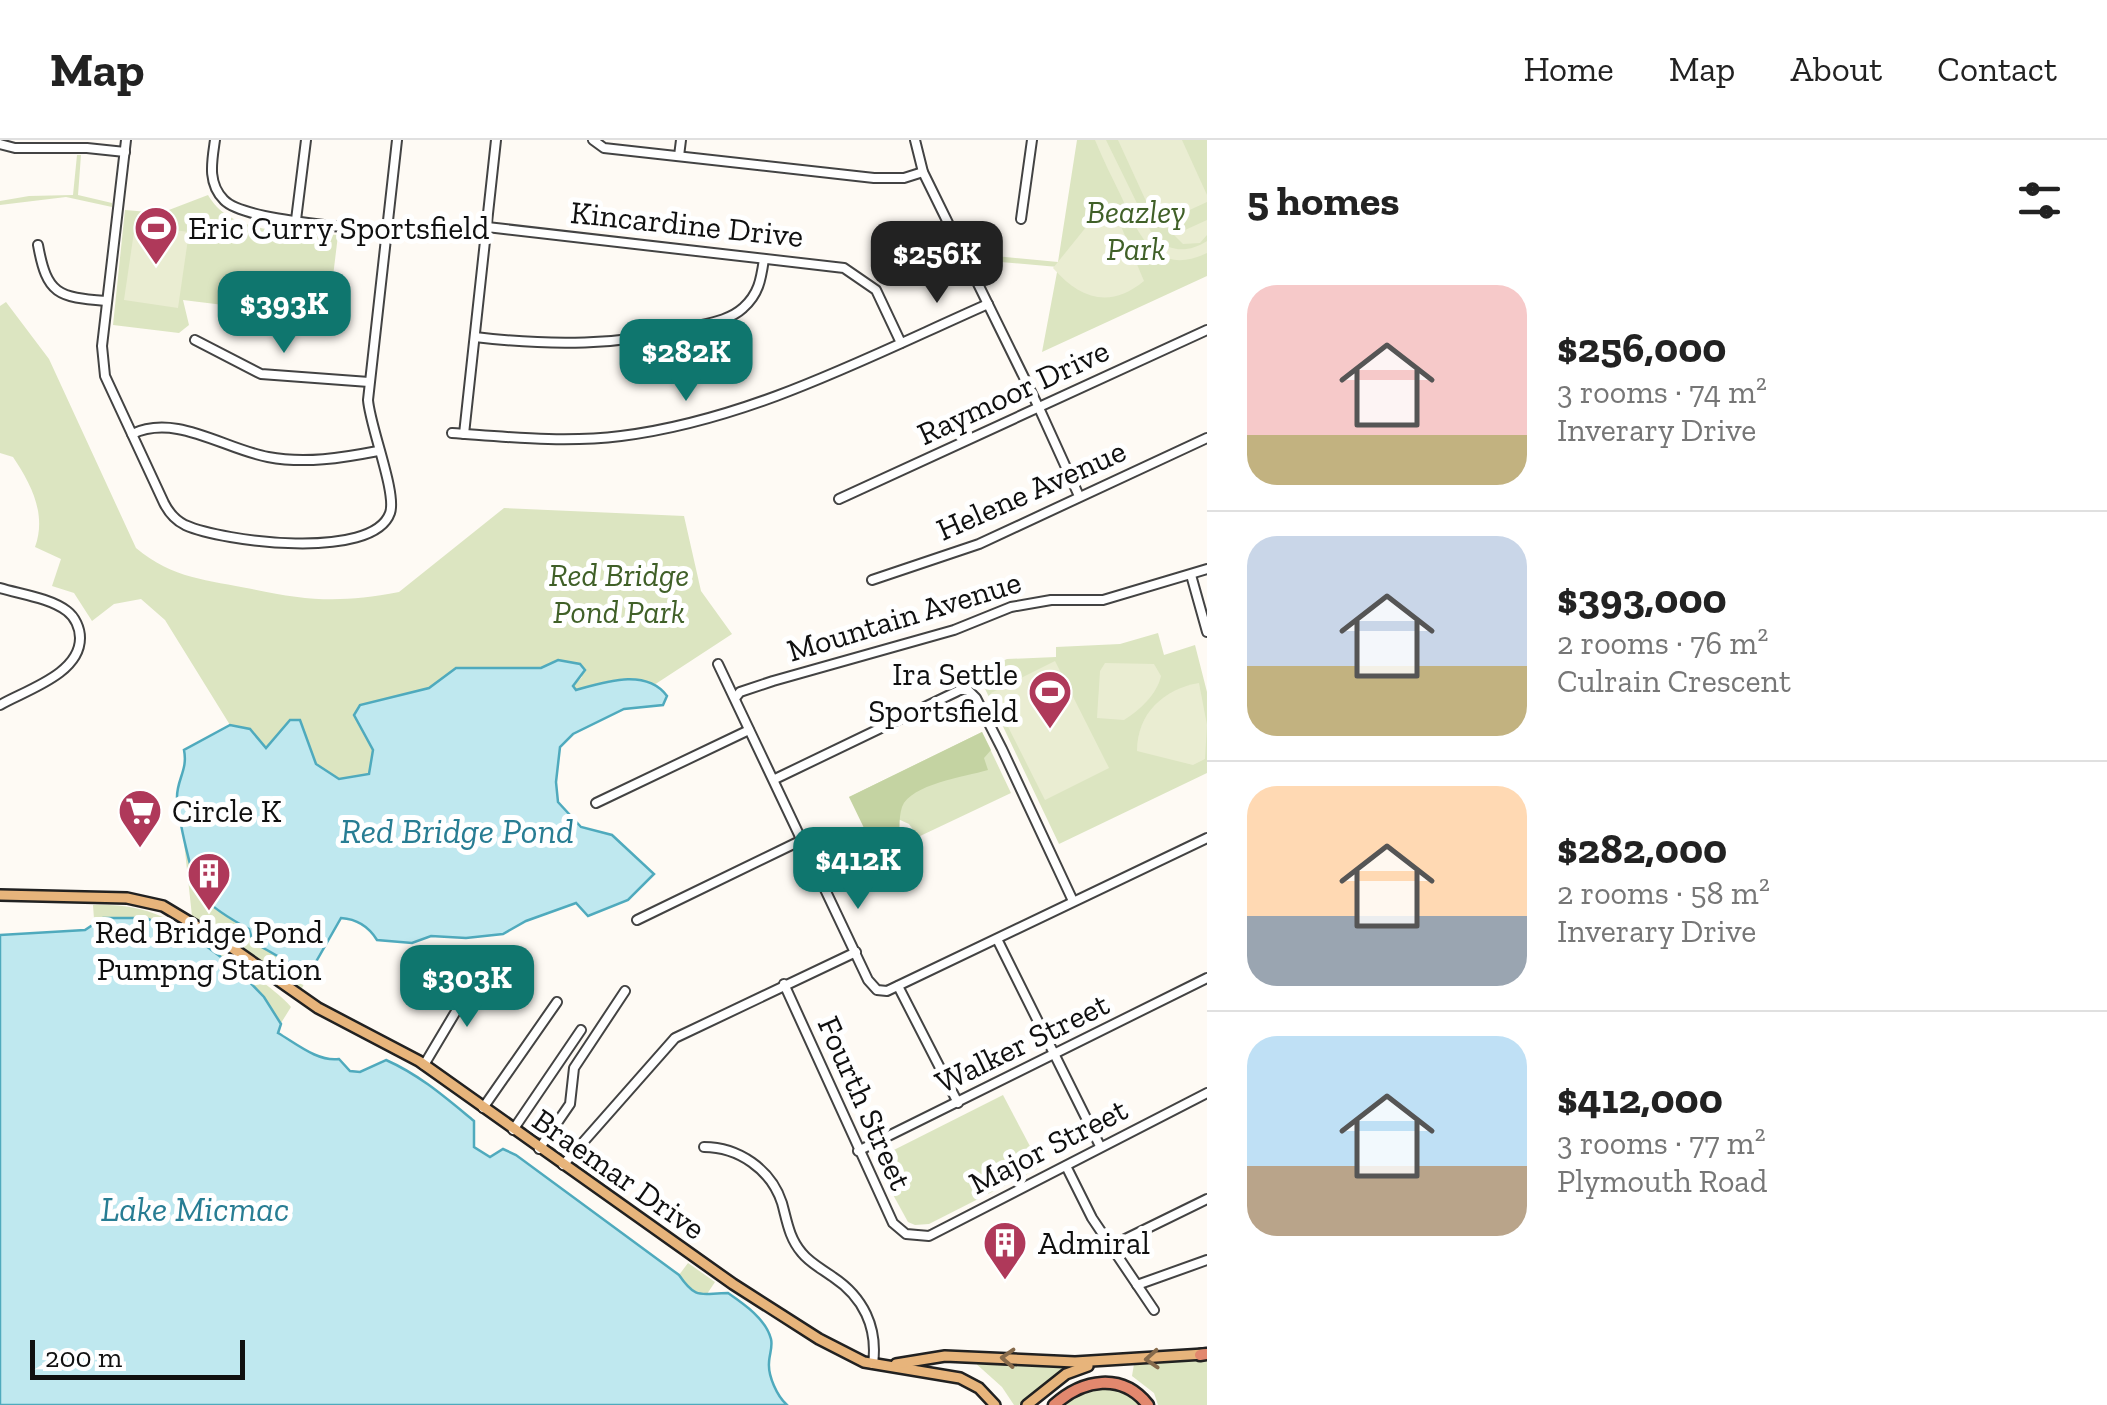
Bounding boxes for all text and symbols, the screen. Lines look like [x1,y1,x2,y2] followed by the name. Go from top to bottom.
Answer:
[50,41,145,98] text: Map
[1523,48,1614,90] text: Home
[1669,48,1735,90] text: Map
[1790,48,1882,90] text: About
[1937,48,2057,90] text: Contact
[2012,173,2067,228] icon: filters
[1247,175,1400,226] text: 5 homes
[569,193,805,255] street label: Kincardine Drive
[1086,193,1186,268] park label: Beazley Park
[133,205,179,266] sports icon: Eric Curry Sportsfield
[188,209,490,247] place label: Eric Curry Sportsfield
[867,221,1007,306] pin: $256K
[893,234,981,272] text: $256K
[214,271,354,356] pin: $393K
[240,284,328,322] text: $393K
[616,319,756,404] pin: $282K
[1557,322,1727,373] text: $256,000
[1327,325,1447,445] icon: home
[911,331,1115,453] street label: Raymoor Drive
[642,332,730,370] text: $282K
[1557,373,1767,411] text: 3 rooms · 74 m²
[1557,411,1756,449] text: Inverary Drive
[931,431,1131,549] street label: Helene Avenue
[549,556,689,631] park label: Red Bridge Pond Park
[782,562,1026,670] street label: Mountain Avenue
[1557,573,1727,624] text: $393,000
[1327,576,1447,696] icon: home
[1557,624,1768,662] text: 2 rooms · 76 m²
[868,655,1018,730] place label: Ira Settle Sportsfield
[1557,662,1791,700] text: Culrain Crescent
[1027,669,1073,730] sports icon: Ira Settle Sportsfield
[117,788,163,849] supermarket icon: Circle K
[172,792,282,830] place label: Circle K
[340,810,574,852] water label: Red Bridge Pond
[1557,823,1727,874] text: $282,000
[1327,826,1447,946] icon: home
[788,827,928,912] pin: $412K
[815,840,901,878] text: $412K
[186,851,232,912] building icon: Red Bridge Pond Pumpng Station
[1557,874,1770,912] text: 2 rooms · 58 m²
[1557,912,1756,950] text: Inverary Drive
[95,913,324,988] place label: Red Bridge Pond Pumpng Station
[397,945,537,1030] pin: $303K
[422,958,512,996] text: $303K
[929,985,1115,1101] street label: Walker Street
[810,1010,920,1196] street label: Fourth Street
[1557,1073,1723,1124] text: $412,000
[1327,1076,1447,1196] icon: home
[963,1090,1134,1202] street label: Major Street
[525,1101,713,1247] street label: Braemar Drive
[1557,1124,1765,1162] text: 3 rooms · 77 m²
[1557,1162,1767,1200] text: Plymouth Road
[101,1188,289,1230] water label: Lake Micmac
[982,1220,1028,1281] building icon: Admiral
[1038,1224,1150,1262] place label: Admiral
[30,1335,245,1380] scale bar
[45,1341,122,1374] text: 200 m
[1144,1347,1160,1369] one-way arrow
[999,1348,1015,1369] one-way arrow

